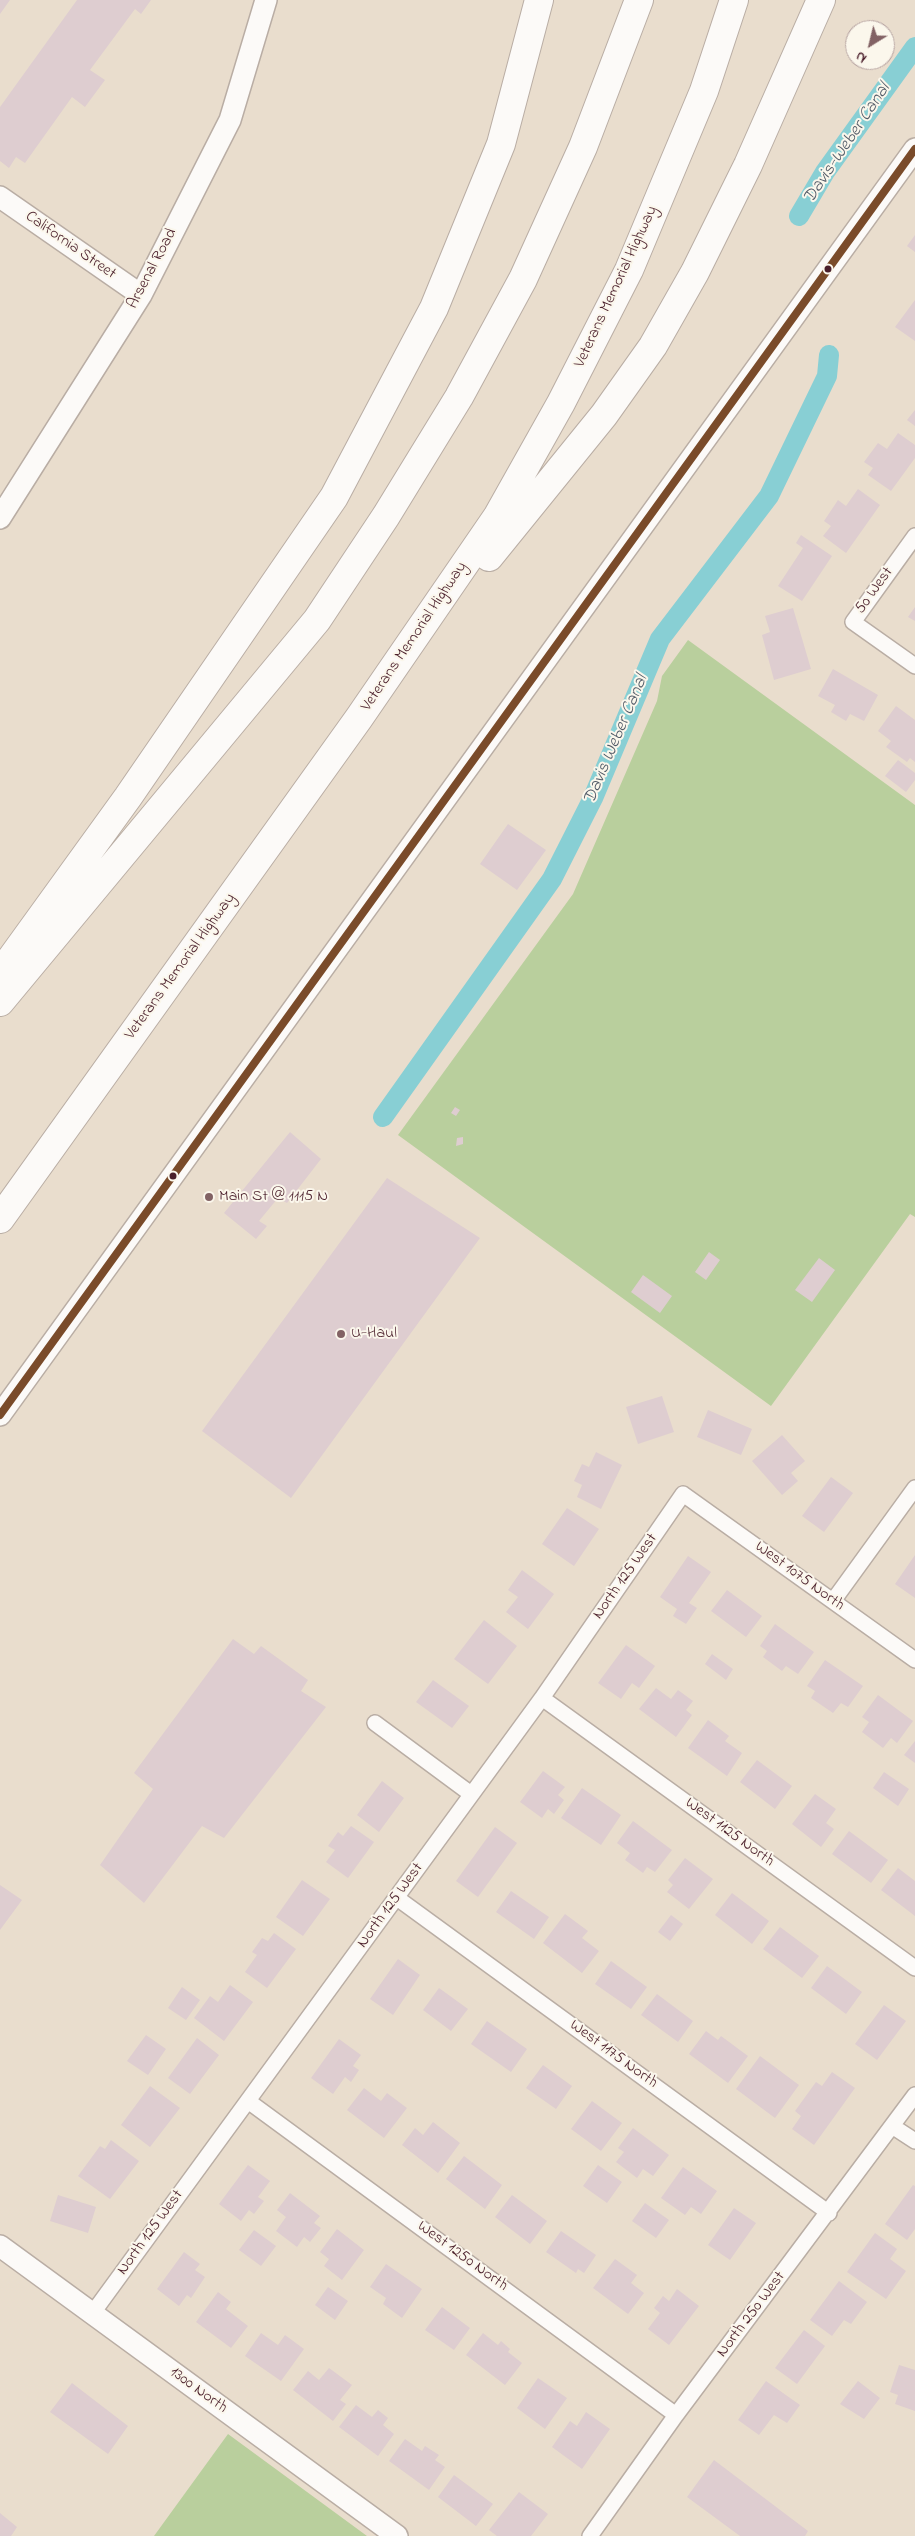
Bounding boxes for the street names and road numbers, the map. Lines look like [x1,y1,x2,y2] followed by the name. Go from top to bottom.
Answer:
[571,203,663,371] street label: Veterans Memorial Highway
[21,208,119,284] street label: California Street
[124,226,182,312] street label: Arsenal Road
[358,559,472,715] street label: Veterans Memorial Highway
[852,564,898,618] street label: 50 West
[122,890,240,1044] street label: Veterans Memorial Highway
[589,1530,663,1624] street label: North 125 West
[751,1538,847,1616] street label: West 1075 North
[681,1794,777,1872] street label: West 1125 North
[354,1860,428,1952] street label: North 125 West
[565,2017,661,2093] street label: West 1175 North
[114,2187,188,2279] street label: North 125 West
[413,2218,511,2296] street label: West 1250 North
[714,2268,790,2362] street label: North 250 West
[165,2364,231,2418] street label: 1300 North

